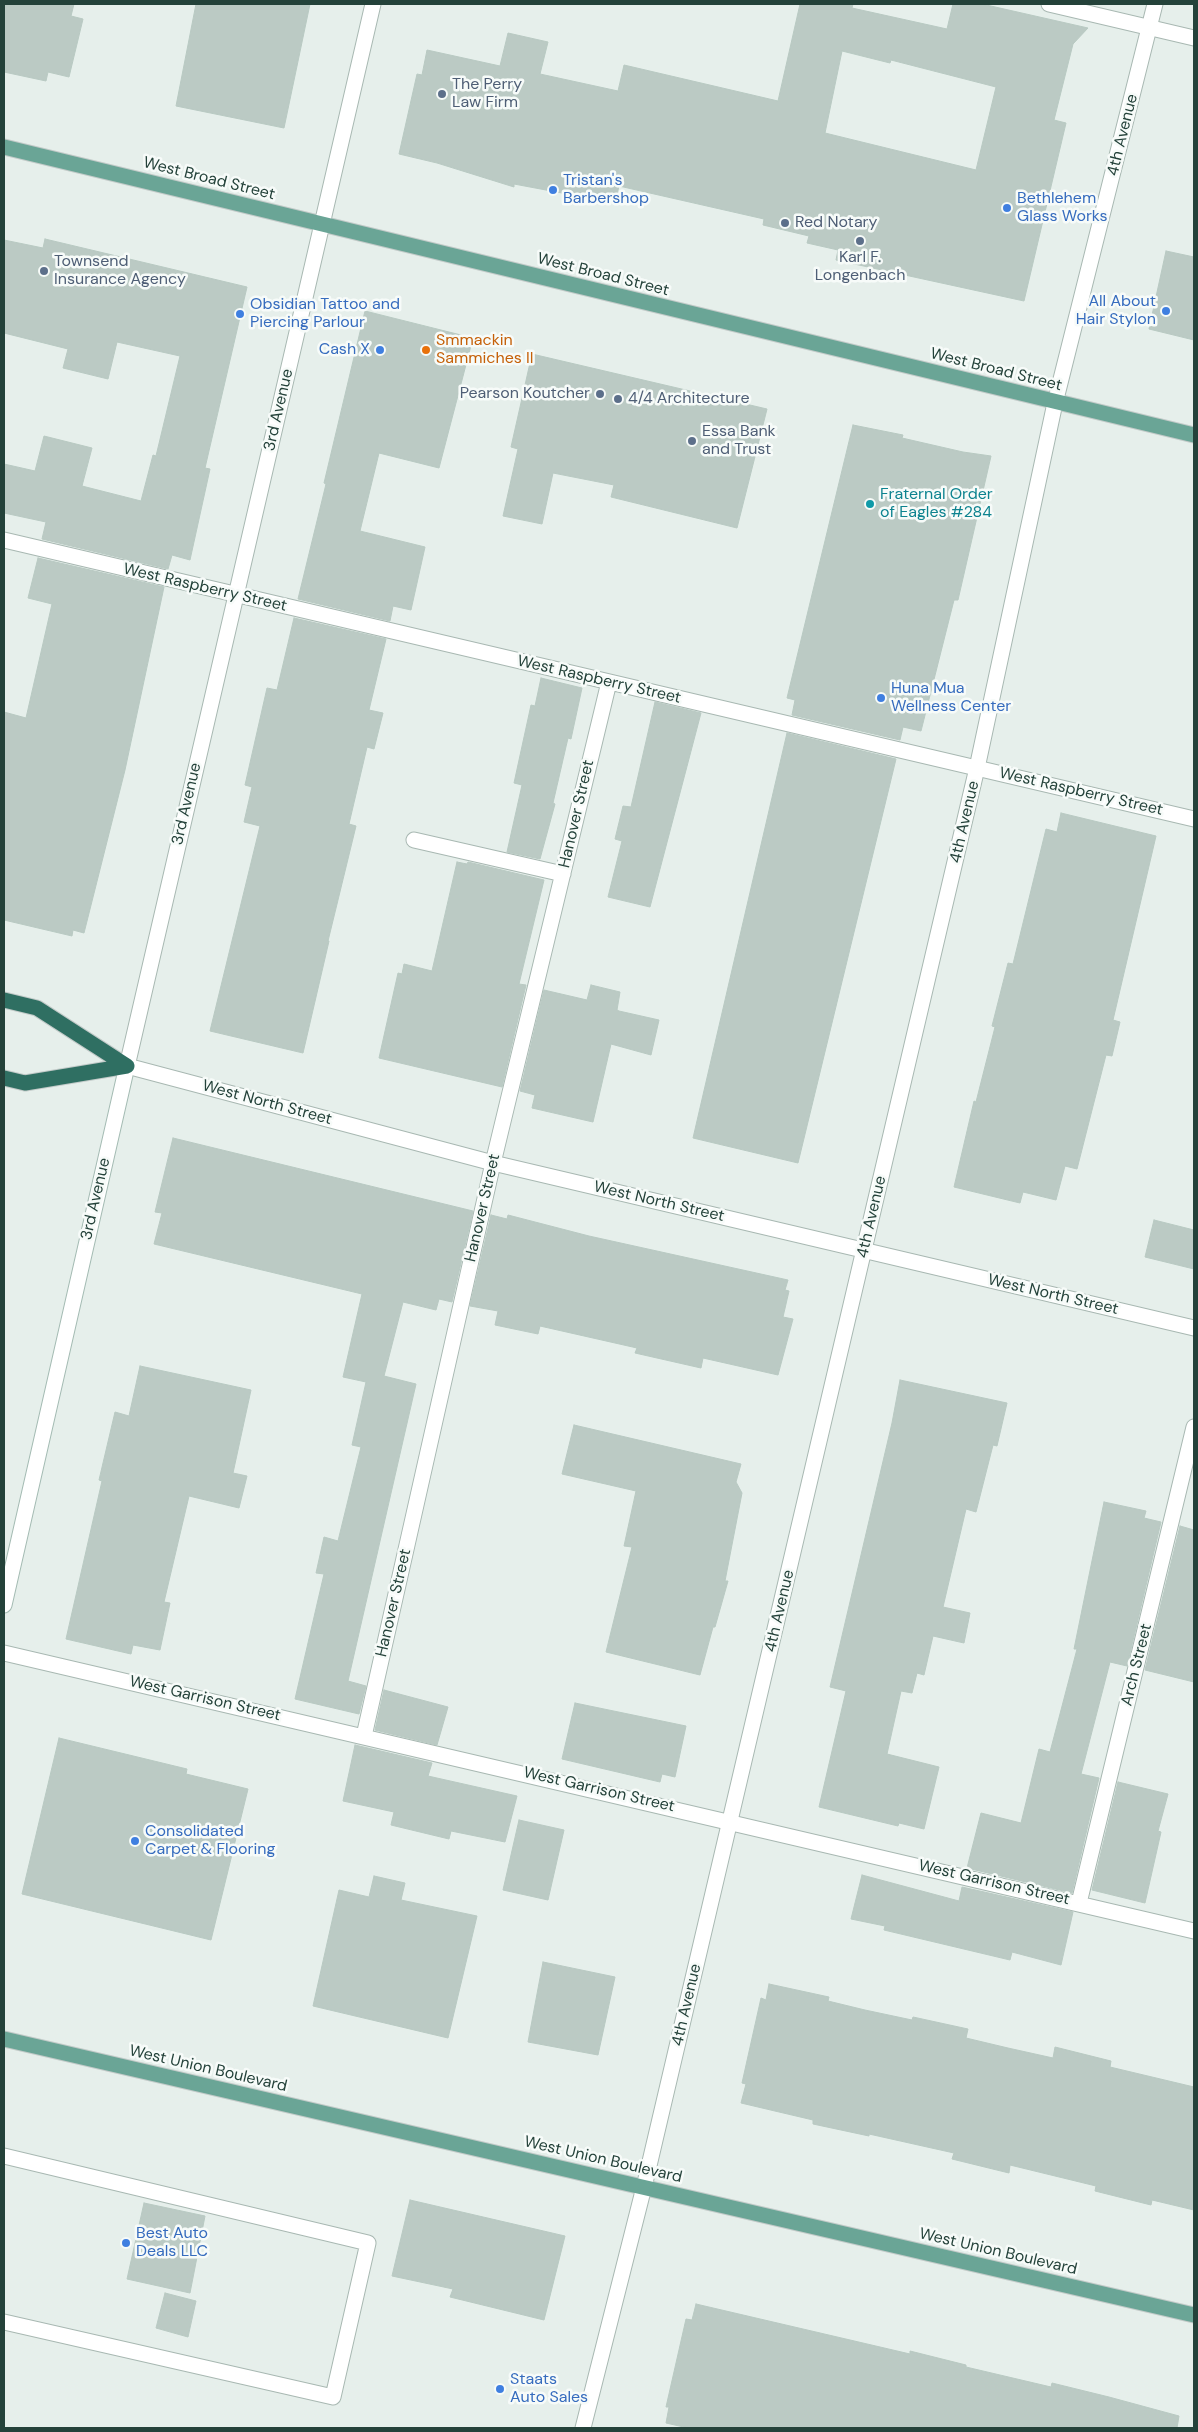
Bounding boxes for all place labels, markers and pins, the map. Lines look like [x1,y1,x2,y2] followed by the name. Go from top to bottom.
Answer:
[452,75,522,113] place label: The Perry Law Firm
[436,88,448,100] marker: The Perry Law Firm
[563,171,649,209] place label: Tristan's Barbershop
[547,184,559,196] marker: Tristan's Barbershop
[1017,189,1107,227] place label: Bethlehem Glass Works
[1001,202,1013,214] marker: Bethlehem Glass Works
[795,213,877,233] place label: Red Notary
[779,217,791,229] marker: Red Notary
[854,235,866,247] marker: Karl F. Longenbach
[815,248,905,286] place label: Karl F. Longenbach
[54,252,186,290] place label: Townsend Insurance Agency
[38,265,50,277] marker: Townsend Insurance Agency
[1076,292,1156,330] place label: All About Hair Stylon
[250,295,400,333] place label: Obsidian Tattoo and Piercing Parlour
[1160,305,1172,317] marker: All About Hair Stylon
[234,308,246,320] marker: Obsidian Tattoo and Piercing Parlour
[436,331,534,369] place label: Smmackin Sammiches II
[319,340,370,360] place label: Cash X
[374,344,386,356] marker: Cash X
[420,344,432,356] marker: Smmackin Sammiches II
[460,384,590,404] place label: Pearson Koutcher
[594,388,606,400] marker: Pearson Koutcher
[628,389,749,409] place label: 4/4 Architecture
[612,393,624,405] marker: 4/4 Architecture
[702,422,776,460] place label: Essa Bank and Trust
[686,435,698,447] marker: Essa Bank and Trust
[880,485,993,523] place label: Fraternal Order of Eagles #284
[864,498,876,510] marker: Fraternal Order of Eagles #284
[891,679,1011,717] place label: Huna Mua Wellness Center
[875,692,887,704] marker: Huna Mua Wellness Center
[145,1822,275,1860] place label: Consolidated Carpet & Flooring
[129,1835,141,1847] marker: Consolidated Carpet & Flooring
[136,2224,208,2262] place label: Best Auto Deals LLC
[120,2237,132,2249] marker: Best Auto Deals LLC
[510,2370,588,2408] place label: Staats Auto Sales
[494,2383,506,2395] marker: Staats Auto Sales

